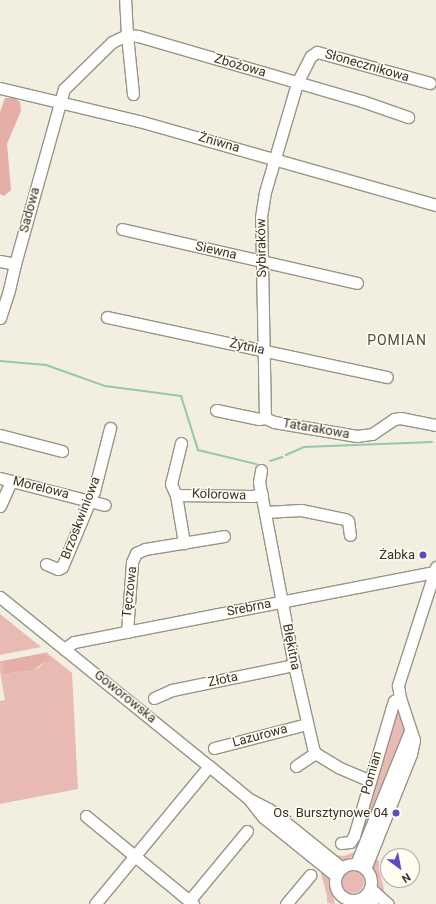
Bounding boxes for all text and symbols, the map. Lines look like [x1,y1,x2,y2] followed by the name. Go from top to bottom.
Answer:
[323,46,411,86] street label: Słonecznikowa
[212,51,268,81] street label: Zbożowa
[197,130,241,156] street label: Żniwna
[16,186,44,234] street label: Sadowa
[254,218,270,278] street label: Sybiraków
[194,239,238,263] street label: Siewna
[367,332,427,348] district label: POMIAN
[228,336,266,358] street label: Żytnia
[281,415,351,443] street label: Tatarakowa
[11,473,71,503] street label: Morelowa
[58,475,104,561] street label: Brzoskwiniowa
[191,486,247,504] street label: Kolorowa
[379,547,415,563] place label: Żabka
[418,550,428,560] marker: Żabka
[120,566,140,618] street label: Tęczowa
[225,596,273,620] street label: Srebrna
[279,623,303,671] street label: Błękitna
[91,667,159,727] street label: Goworowska
[207,669,239,691] street label: Złota
[231,721,289,751] street label: Lazurowa
[358,750,386,796] street label: Pomian
[273,805,388,821] place label: Os. Bursztynowe 04
[391,808,401,818] marker: Os. Bursztynowe 04
[380,848,420,888] north arrow
[399,870,413,885] text: N

